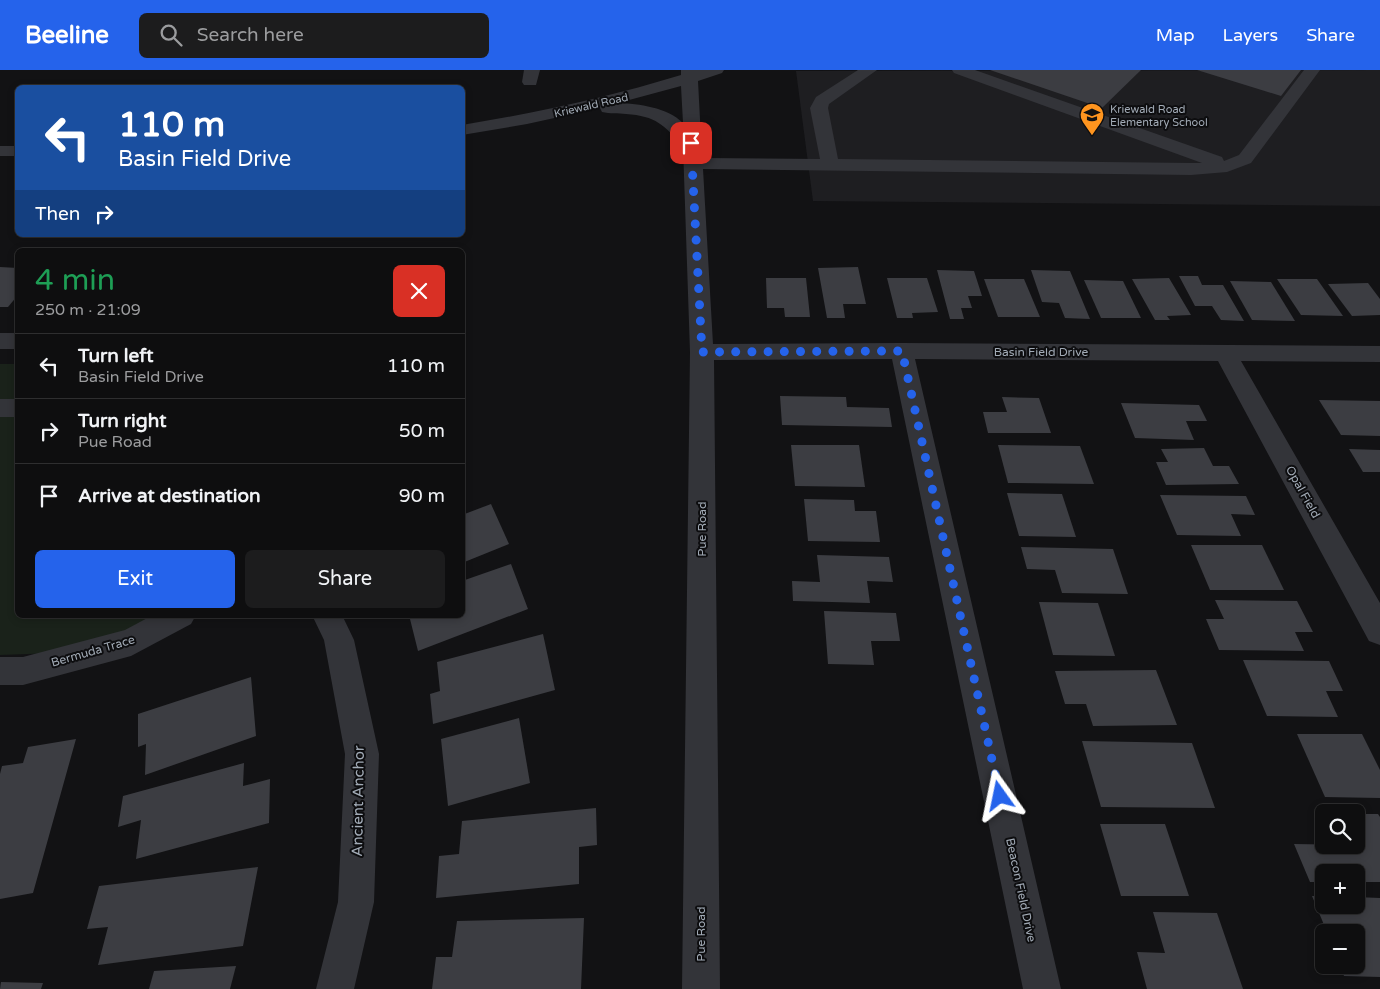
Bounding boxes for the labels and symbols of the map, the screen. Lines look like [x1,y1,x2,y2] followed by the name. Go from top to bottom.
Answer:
[553,91,629,120] street label: Kriewald Road
[1079,102,1105,136] school or university icon: Kriewald Road Elementary School
[1110,103,1208,129] place label: Kriewald Road Elementary School
[670,122,712,164] pin
[994,345,1088,359] street label: Basin Field Drive
[1283,463,1323,521] street label: Opal Field
[695,501,709,557] street label: Pue Road
[50,632,137,670] street label: Bermuda Trace
[348,745,368,857] street label: Ancient Anchor
[973,769,1025,821] position arrow
[1003,837,1039,944] street label: Beacon Field Drive
[694,906,708,962] street label: Pue Road

